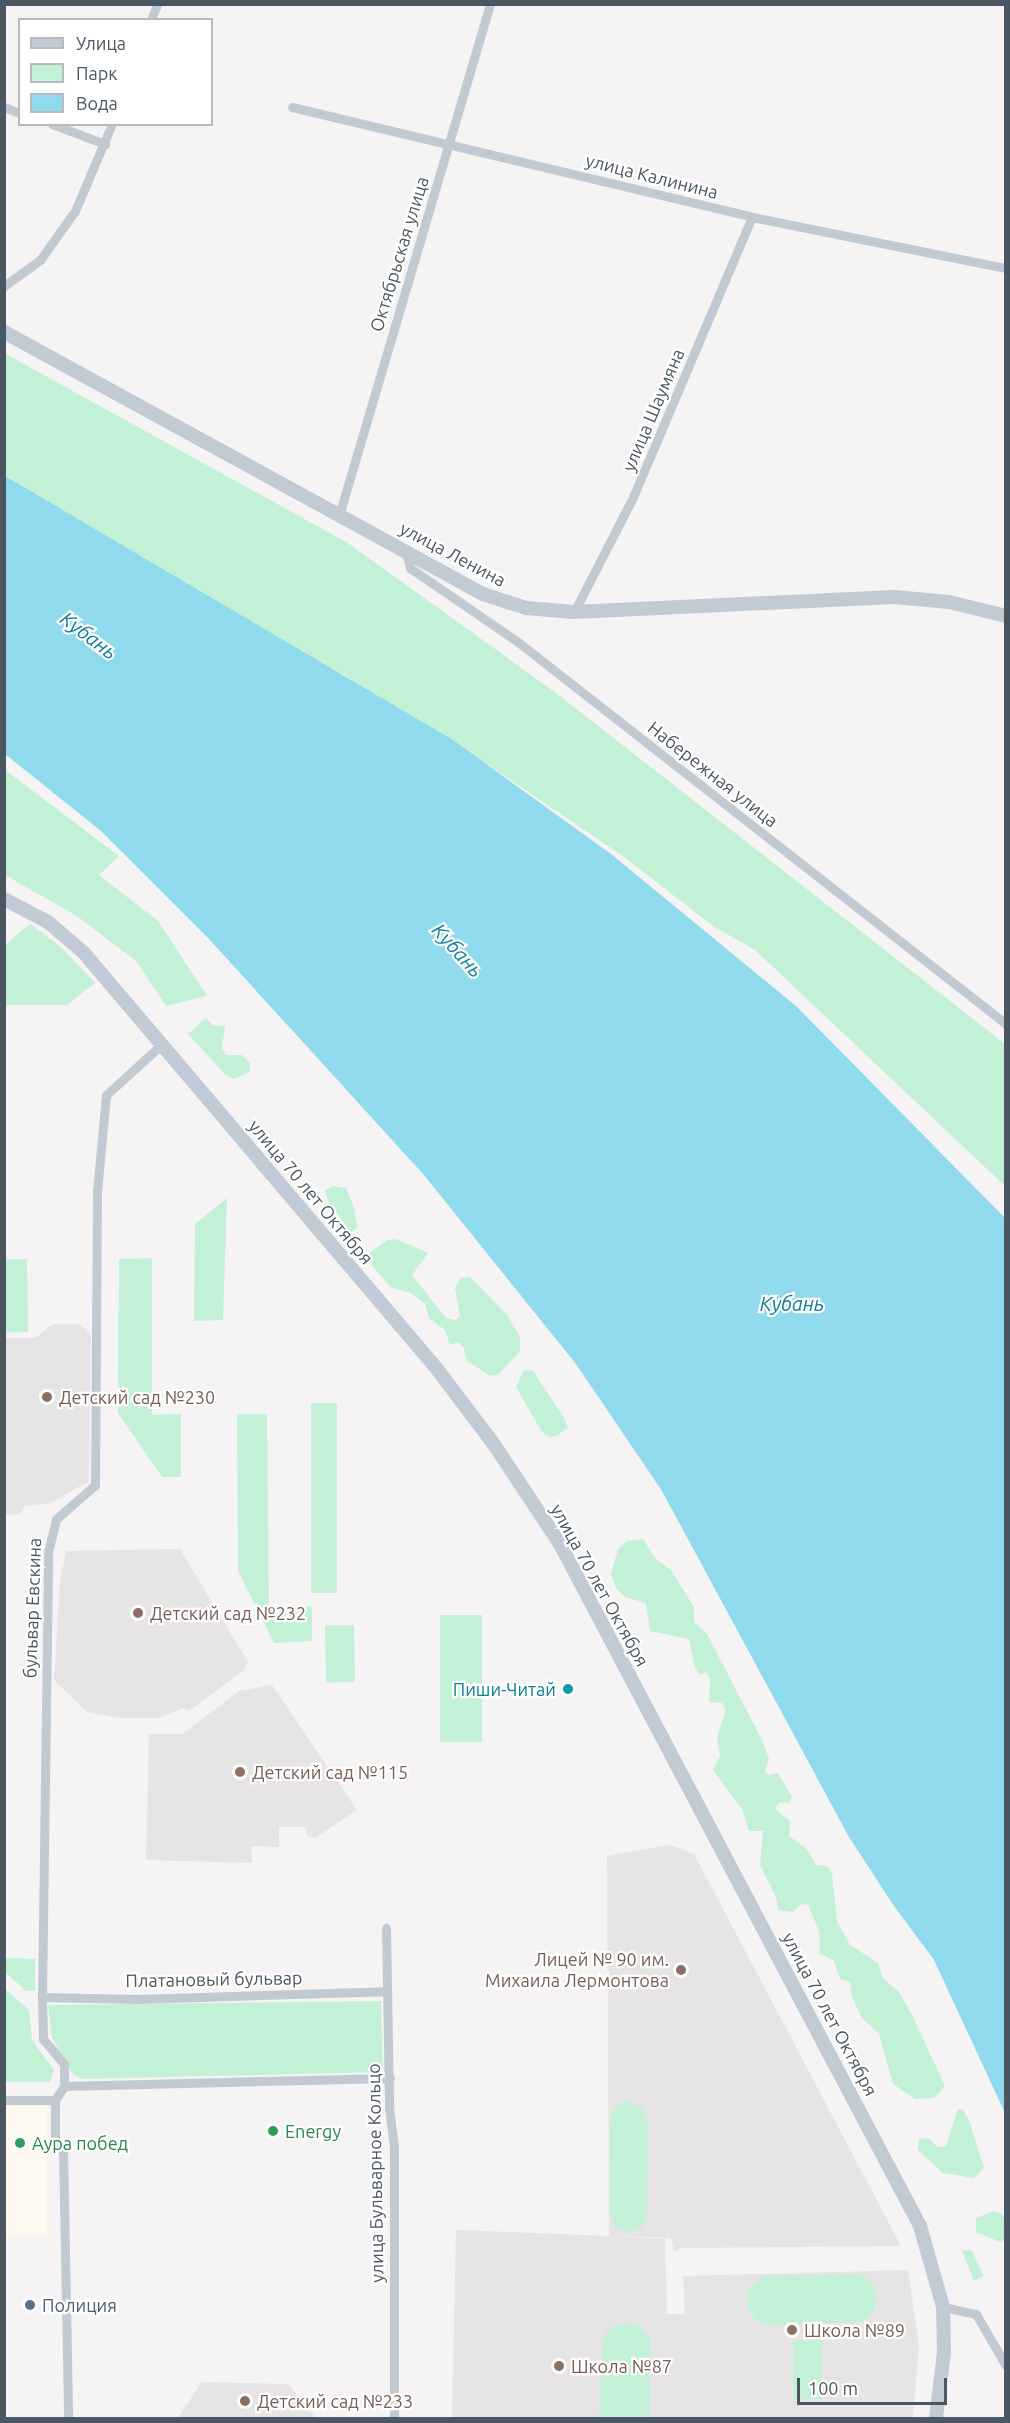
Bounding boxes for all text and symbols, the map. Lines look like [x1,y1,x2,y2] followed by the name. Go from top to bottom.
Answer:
[18,18,213,126] legend
[76,33,126,53] text: Улица
[76,63,117,83] text: Парк
[76,93,118,113] text: Вода
[584,149,720,203] street label: улица Калинина
[365,174,433,334] street label: Октябрьская улица
[617,345,689,475] street label: улица Шаумяна
[396,517,510,591] street label: улица Ленина
[56,606,122,664] water label: Кубань
[644,717,782,831] street label: Набережная улица
[428,918,488,982] water label: Кубань
[244,1115,378,1269] street label: улица 70 лет Октября
[760,1291,824,1315] water label: Кубань
[59,1386,215,1408] place label: Детский сад №230
[40,1390,54,1404] marker: Детский сад №230
[546,1500,654,1670] street label: улица 70 лет Октября
[19,1537,45,1679] street label: бульвар Евскина
[150,1602,306,1624] place label: Детский сад №232
[131,1606,145,1620] marker: Детский сад №232
[453,1678,556,1700] place label: Пиши-Читай
[561,1682,575,1696] marker: Пиши-Читай
[252,1761,408,1783] place label: Детский сад №115
[233,1765,247,1779] marker: Детский сад №115
[778,1929,882,2099] street label: улица 70 лет Октября
[485,1949,669,1992] place label: Лицей № 90 им. Михаила Лермонтова
[674,1963,688,1977] marker: Лицей № 90 им. Михаила Лермонтова
[125,1967,303,1991] street label: Платановый бульвар
[362,2063,388,2283] street label: улица Бульварное Кольцо
[285,2120,341,2142] place label: Energy
[266,2124,280,2138] marker: Energy
[32,2132,128,2154] place label: Аура побед
[13,2136,27,2150] marker: Аура побед
[42,2294,117,2316] place label: Полиция
[23,2298,37,2312] marker: Полиция
[804,2319,905,2341] place label: Школа №89
[785,2323,799,2337] marker: Школа №89
[571,2355,672,2377] place label: Школа №87
[552,2359,566,2373] marker: Школа №87
[800,2366,950,2404] scale bar
[808,2378,858,2398] text: 100 m
[257,2390,413,2412] place label: Детский сад №233
[238,2394,252,2408] marker: Детский сад №233

